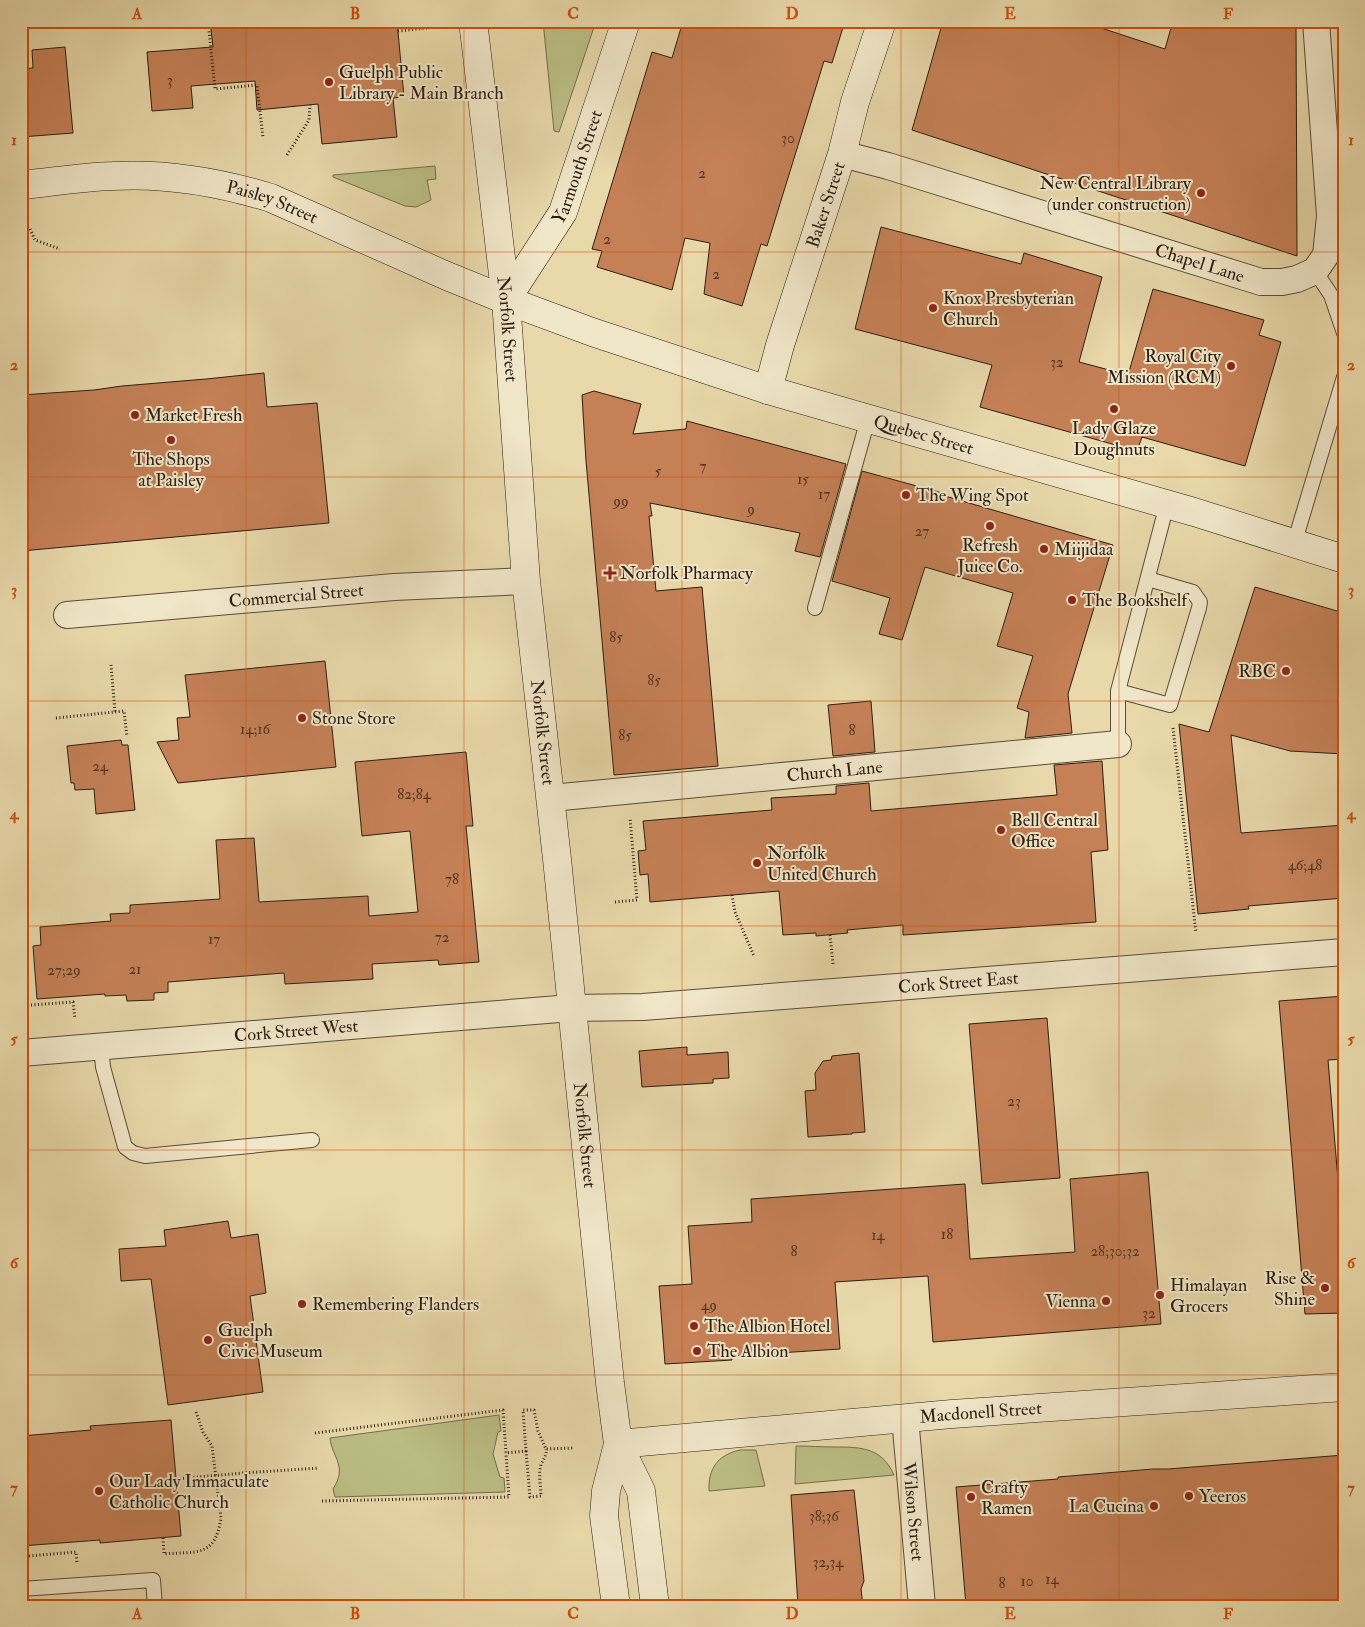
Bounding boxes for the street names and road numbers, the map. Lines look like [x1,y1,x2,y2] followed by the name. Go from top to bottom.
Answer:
[547,107,608,229] street label: Yarmouth Street
[801,159,851,251] street label: Baker Street
[224,175,321,229] street label: Paisley Street
[1152,239,1248,288] street label: Chapel Lane
[491,275,523,383] street label: Norfolk Street
[871,410,976,460] street label: Quebec Street
[228,579,365,613] street label: Commercial Street
[525,679,560,787] street label: Norfolk Street
[786,755,884,787] street label: Church Lane
[897,967,1019,999] street label: Cork Street East
[233,1014,359,1048] street label: Cork Street West
[568,1081,601,1189] street label: Norfolk Street
[918,1397,1043,1429] street label: Macdonell Street
[897,1460,929,1562] street label: Wilson Street

